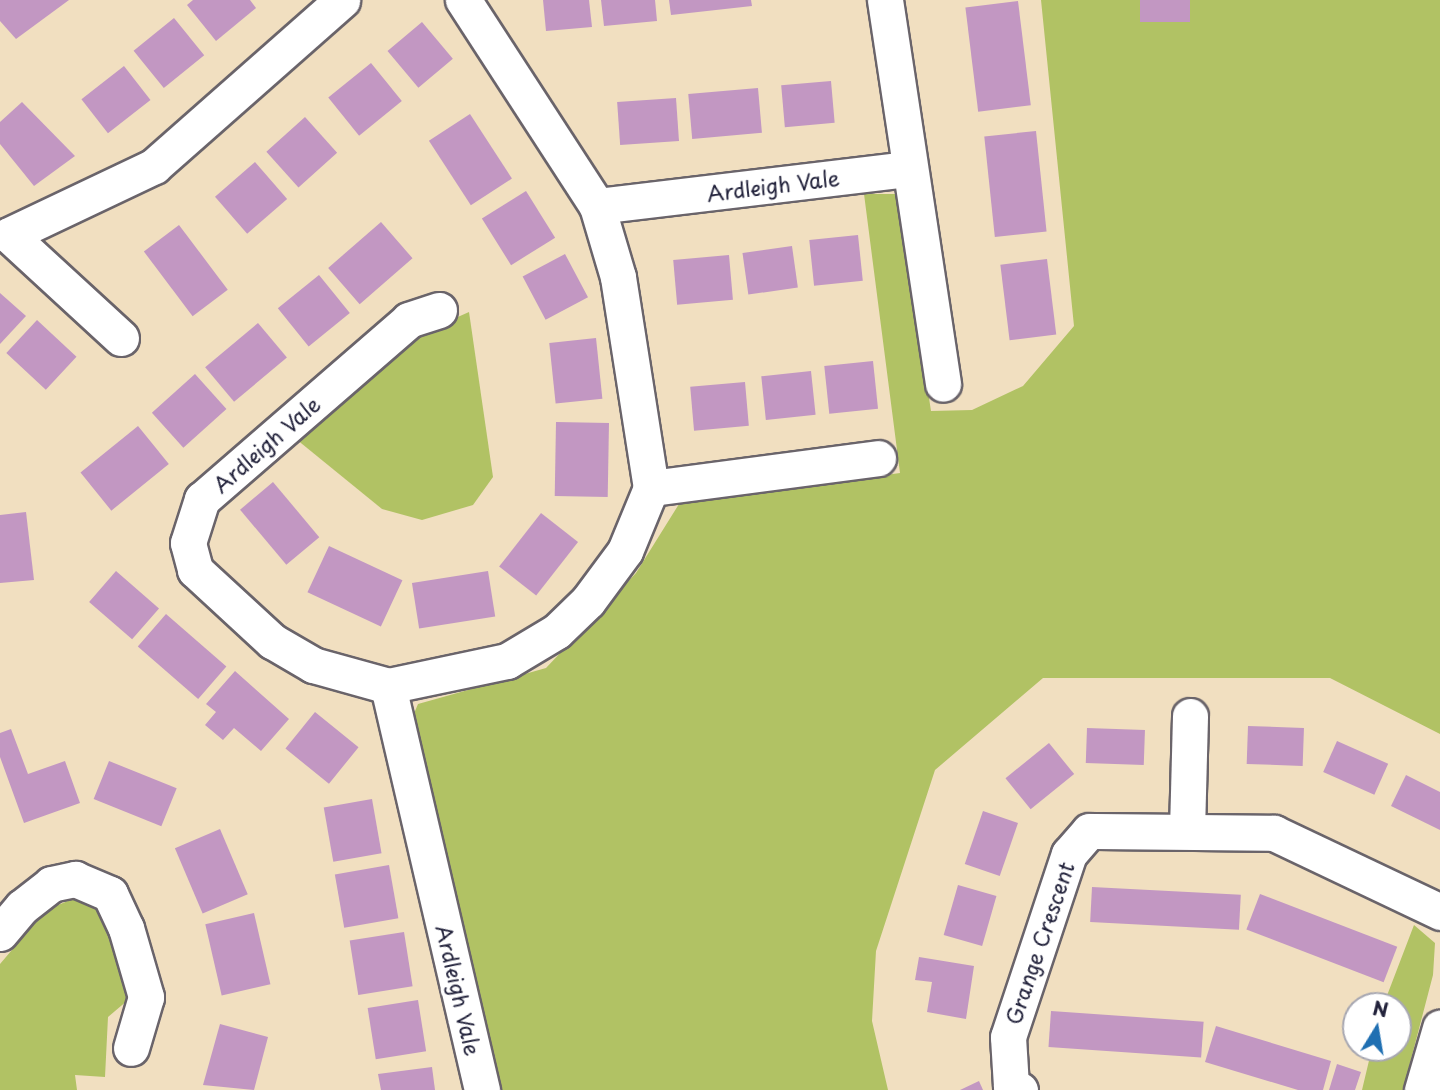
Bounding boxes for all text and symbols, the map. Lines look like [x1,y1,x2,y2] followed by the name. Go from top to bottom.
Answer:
[705,164,841,206] street label: Ardleigh Vale
[207,390,325,498] street label: Ardleigh Vale
[999,858,1079,1028] street label: Grange Crescent
[432,922,486,1058] street label: Ardleigh Vale
[1342,992,1412,1062] north arrow
[1371,993,1391,1024] text: N

